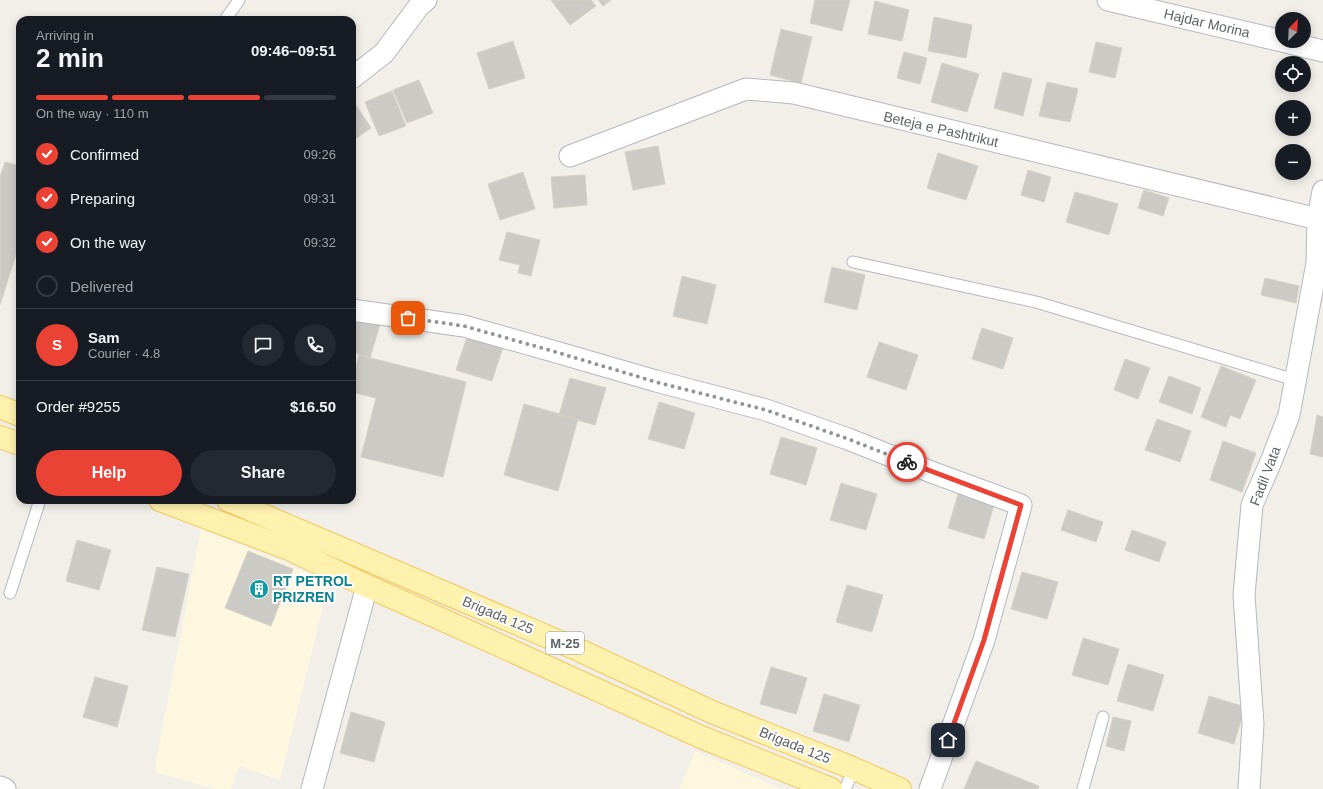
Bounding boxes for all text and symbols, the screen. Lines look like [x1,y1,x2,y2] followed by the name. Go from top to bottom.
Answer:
[1162,5,1252,41] street label: Hajdar Morina
[1275,12,1311,48] north arrow
[1275,12,1311,180] map controls
[36,28,94,43] text: Arriving in
[251,42,336,59] text: 09:46–09:51
[36,43,104,73] text: 2 min
[1275,56,1311,92] button: locate
[1275,100,1311,136] button: +
[36,106,148,121] text: On the way · 110 m
[882,108,1000,150] street label: Beteja e Pashtrikut
[36,143,58,165] icon: check
[1275,144,1311,180] button: −
[70,146,139,163] text: Confirmed
[303,147,336,162] text: 09:26
[36,187,58,209] icon: check
[70,190,135,207] text: Preparing
[303,191,336,206] text: 09:31
[36,231,58,253] icon: check
[70,234,146,251] text: On the way
[303,235,336,250] text: 09:32
[70,278,133,295] text: Delivered
[391,301,425,335] pin
[397,307,419,329] icon: bag
[242,324,284,366] button: chat
[294,324,336,366] button: phone
[88,329,120,346] text: Sam
[52,336,62,353] text: S
[88,346,160,361] text: Courier · 4.8
[36,398,120,415] text: Order #9255
[290,398,336,415] text: $16.50
[887,442,927,482] courier
[1246,444,1284,508] street label: Fadil Vata
[36,450,182,496] button: Help
[190,450,336,496] button: Share
[896,451,918,473] icon: bike
[273,573,353,605] place label: RT PETROL PRIZREN
[248,578,270,600] building icon: RT PETROL PRIZREN
[460,593,536,637] street label: Brigada 125
[546,632,584,654] road number: M-25
[757,723,833,767] street label: Brigada 125
[931,723,965,757] pin
[937,729,959,751] icon: home

